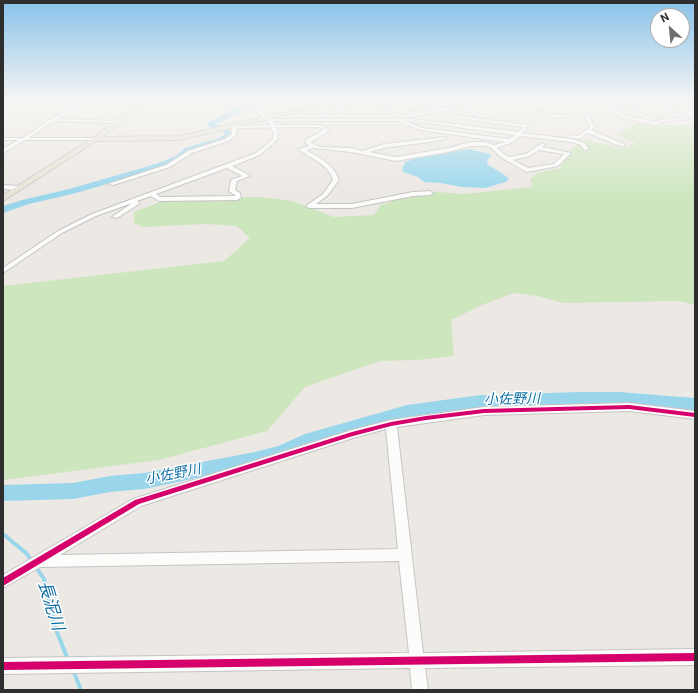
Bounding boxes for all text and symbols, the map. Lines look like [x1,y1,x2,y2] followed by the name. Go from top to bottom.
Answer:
[650,8,690,48] north arrow
[658,10,671,25] text: N
[484,391,540,409] water label: 小佐野川
[144,461,202,489] water label: 小佐野川
[33,579,67,633] water label: 長泥川

